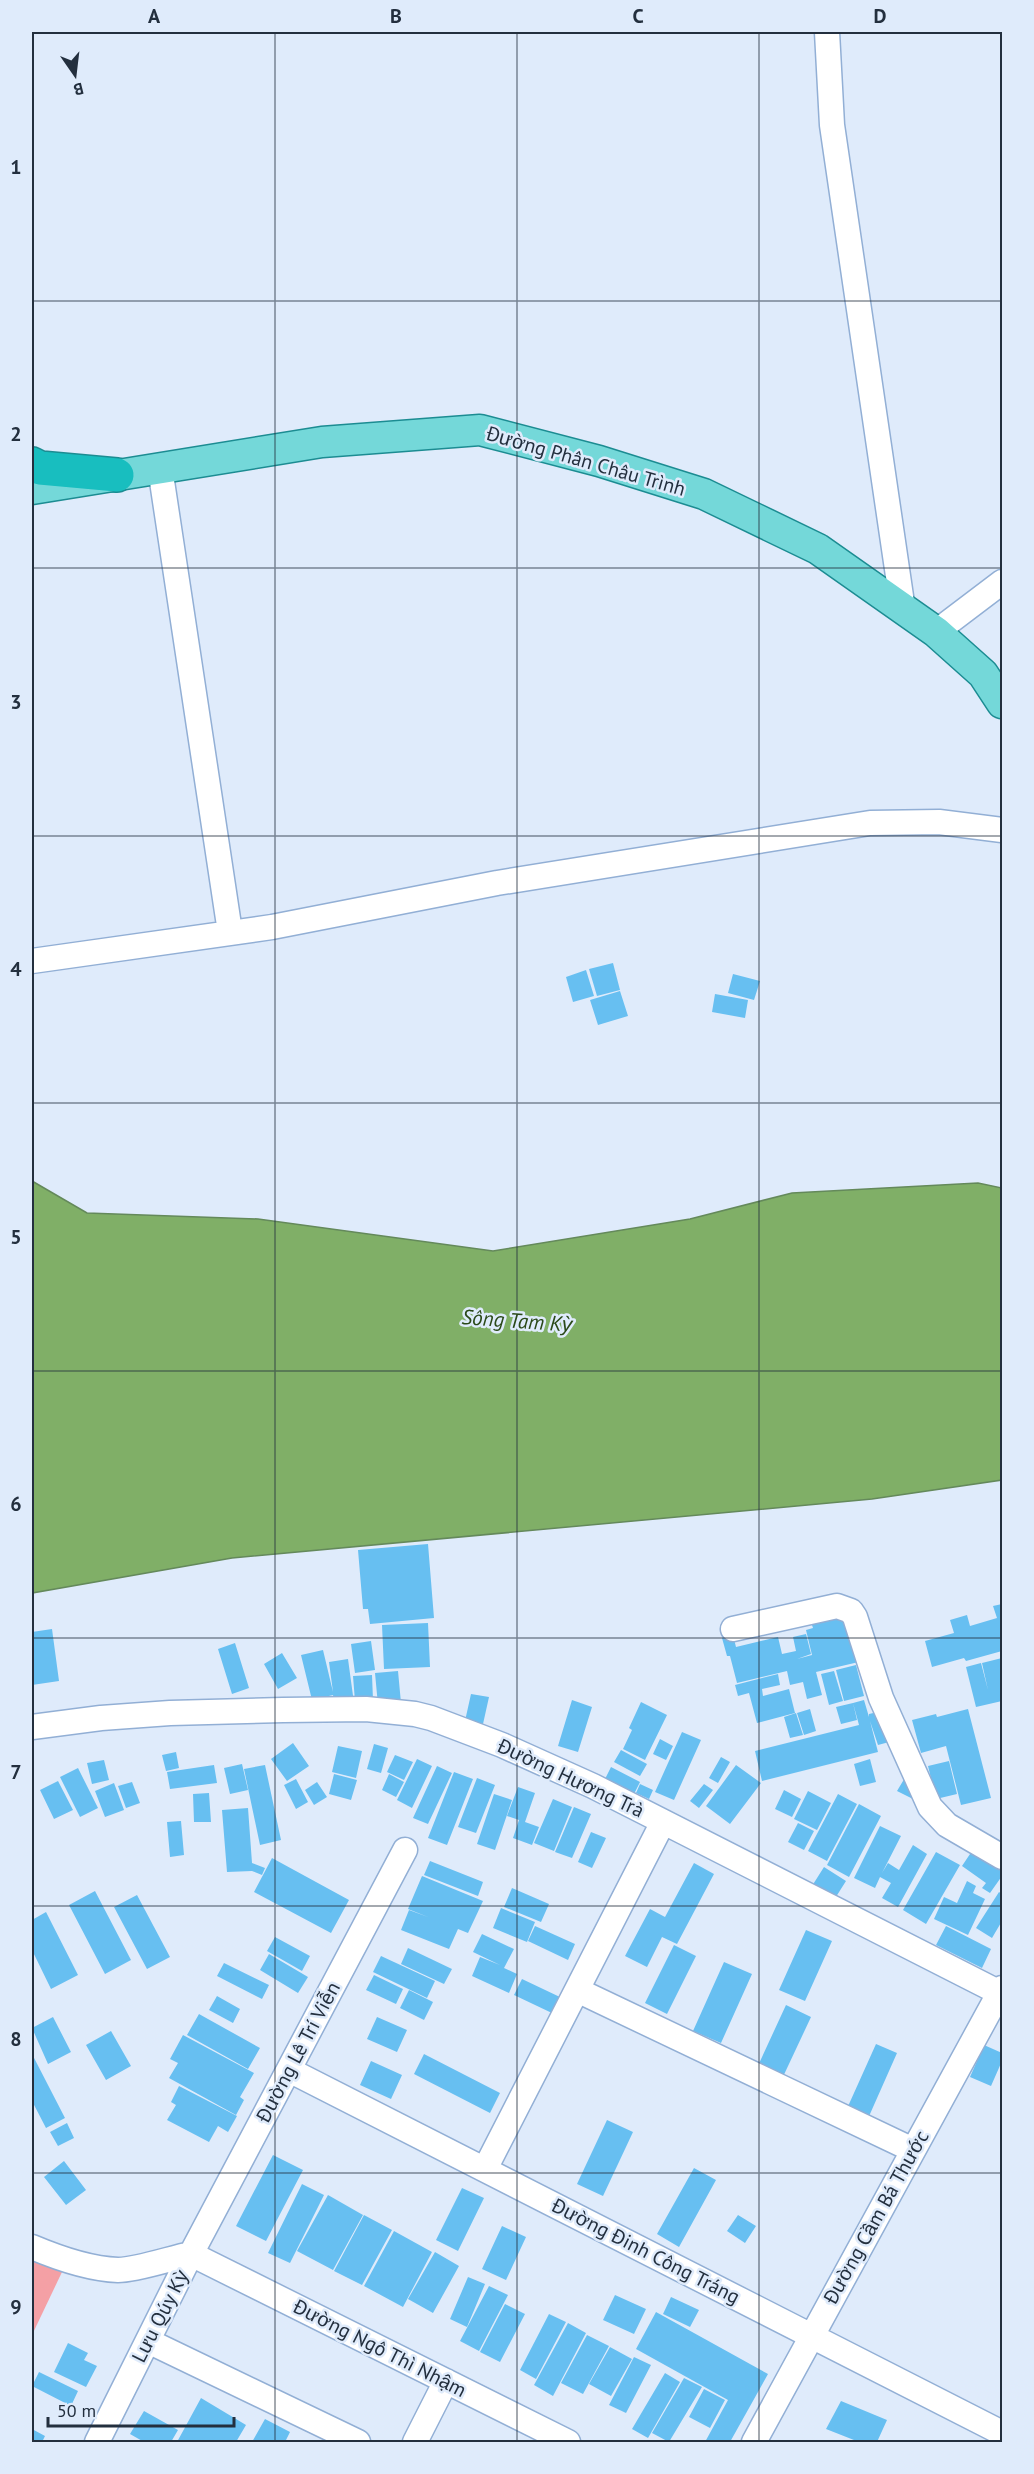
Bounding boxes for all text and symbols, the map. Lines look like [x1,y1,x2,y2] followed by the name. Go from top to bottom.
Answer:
[148,3,161,29] text: A
[390,3,402,29] text: B
[632,3,644,29] text: C
[874,3,887,29] text: D
[45,45,105,105] north arrow
[72,79,86,100] text: B
[10,154,22,180] text: 1
[483,420,689,502] street label: Đường Phân Châu Trình
[10,421,22,447] text: 2
[10,689,22,715] text: 3
[10,956,22,982] text: 4
[10,1224,22,1250] text: 5
[461,1303,575,1338] water label: Sông Tam Kỳ
[10,1491,22,1517] text: 6
[493,1732,648,1823] street label: Đường Hương Trà
[10,1759,22,1785] text: 7
[250,1977,346,2128] street label: Đường Lê Trí Viễn
[10,2026,22,2052] text: 8
[817,2126,935,2309] street label: Đường Cầm Bá Thước
[547,2192,744,2310] street label: Đường Đinh Công Tráng
[126,2265,194,2367] street label: Lưu Qúy Kỳ
[288,2293,471,2403] street label: Đường Ngô Thì Nhậm
[10,2294,22,2320] text: 9
[48,2390,234,2428] scale bar
[57,2399,96,2422] text: 50 m

